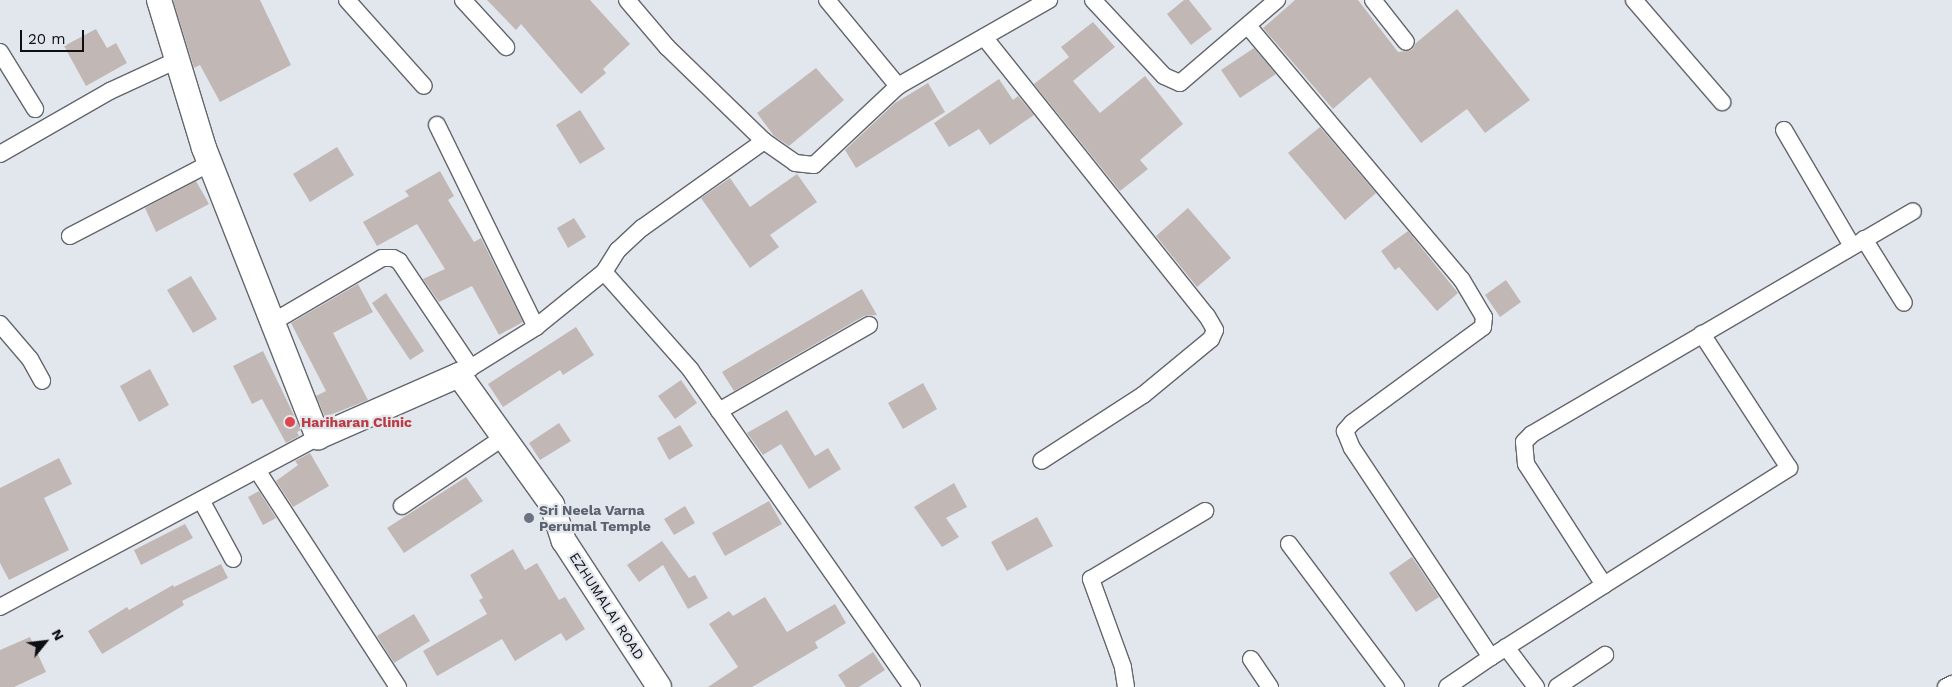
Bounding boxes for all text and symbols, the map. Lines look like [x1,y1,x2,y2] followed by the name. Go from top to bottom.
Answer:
[22,20,86,52] scale bar
[28,30,66,48] text: 20 m
[301,414,412,430] place label: Hariharan Clinic
[283,415,297,429] marker: Hariharan Clinic
[539,502,651,534] place label: Sri Neela Varna Perumal Temple
[523,512,535,524] marker: Sri Neela Varna Perumal Temple
[566,549,648,663] street label: EZHUMALAI ROAD
[20,617,70,667] north arrow
[49,626,68,643] text: N

